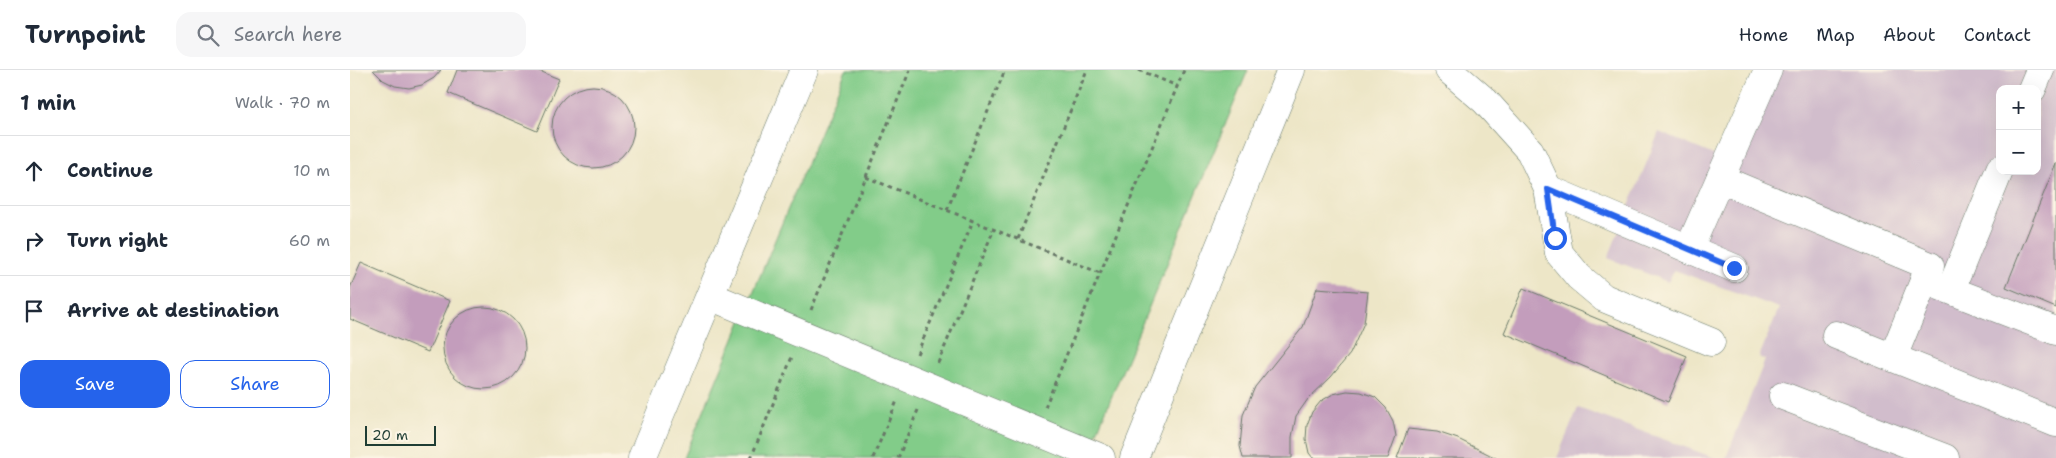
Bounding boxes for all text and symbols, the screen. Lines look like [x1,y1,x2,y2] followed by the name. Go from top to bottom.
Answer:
[176,12,526,57] search box
[25,19,146,51] text: Turnpoint
[194,21,222,49] icon: search
[234,22,342,47] text: Search here
[1739,23,1788,47] text: Home
[1816,23,1855,47] text: Map
[1883,23,1936,47] text: About
[1964,23,2031,47] text: Contact
[1996,85,2041,175] map controls
[1996,85,2041,130] button: +
[20,89,76,117] text: 1 min
[235,92,330,113] text: Walk · 70 m
[1996,130,2041,175] button: −
[20,157,48,185] icon: ahead
[67,158,153,183] text: Continue
[293,160,330,181] text: 10 m
[20,227,48,255] icon: right
[1544,227,1567,250] route start
[67,228,168,253] text: Turn right
[289,230,330,251] text: 60 m
[1723,257,1746,280] route end
[20,297,48,325] icon: arrive
[67,298,279,323] text: Arrive at destination
[20,360,170,408] button: Save
[180,360,330,408] button: Share
[365,423,436,446] scale bar
[372,426,408,444] text: 20 m

